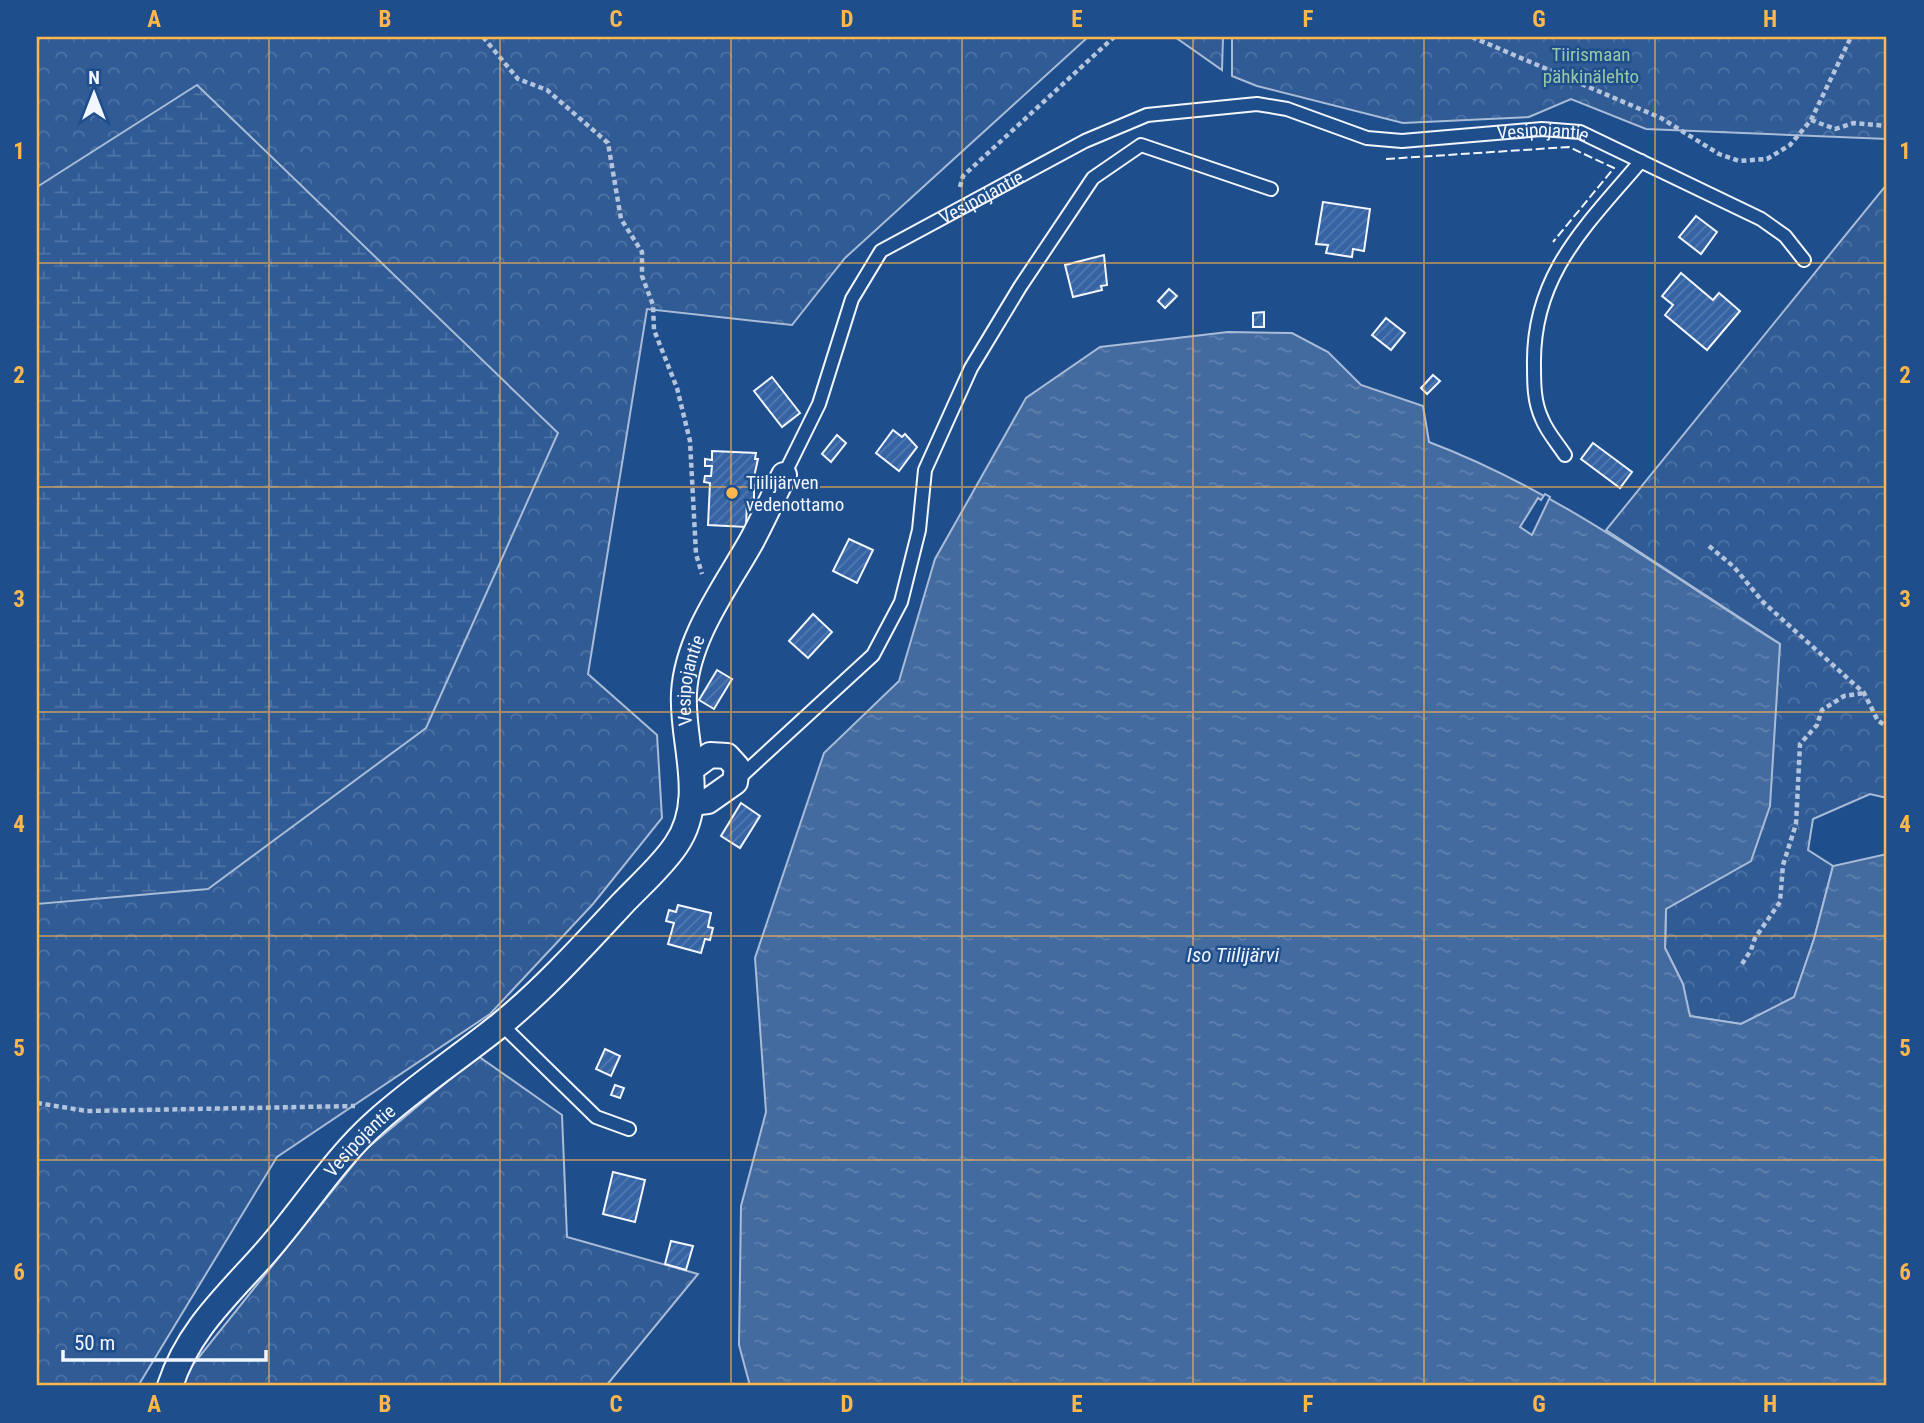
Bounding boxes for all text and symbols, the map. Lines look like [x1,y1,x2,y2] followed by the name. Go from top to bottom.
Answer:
[147,6,161,33] text: A
[379,6,391,33] text: B
[609,6,623,33] text: C
[841,6,854,33] text: D
[1071,6,1083,33] text: E
[1303,6,1314,33] text: F
[1532,6,1546,33] text: G
[1763,6,1777,33] text: H
[1543,43,1639,88] park label: Tiirismaan pähkinälehto
[60,60,130,130] north arrow
[88,66,100,89] text: N
[1496,117,1593,146] street label: Vesipojantie
[13,138,25,165] text: 1
[1899,138,1911,165] text: 1
[935,165,1027,229] street label: Vesipojantie
[13,362,25,389] text: 2
[1899,362,1911,389] text: 2
[746,471,844,516] place label: Tiilijärven vedenottamo
[724,485,740,501] marker: Tiilijärven vedenottamo
[13,586,25,613] text: 3
[1899,586,1911,613] text: 3
[672,631,709,727] street label: Vesipojantie
[13,811,25,838] text: 4
[1899,811,1911,838] text: 4
[1187,943,1280,967] water label: Iso Tiilijärvi
[13,1035,25,1062] text: 5
[1899,1035,1911,1062] text: 5
[319,1099,400,1181] street label: Vesipojantie
[13,1259,25,1286] text: 6
[1899,1259,1911,1286] text: 6
[63,1318,266,1362] scale bar
[74,1331,115,1355] text: 50 m
[147,1391,161,1418] text: A
[379,1391,391,1418] text: B
[609,1391,623,1418] text: C
[841,1391,854,1418] text: D
[1071,1391,1083,1418] text: E
[1303,1391,1314,1418] text: F
[1532,1391,1546,1418] text: G
[1763,1391,1777,1418] text: H

